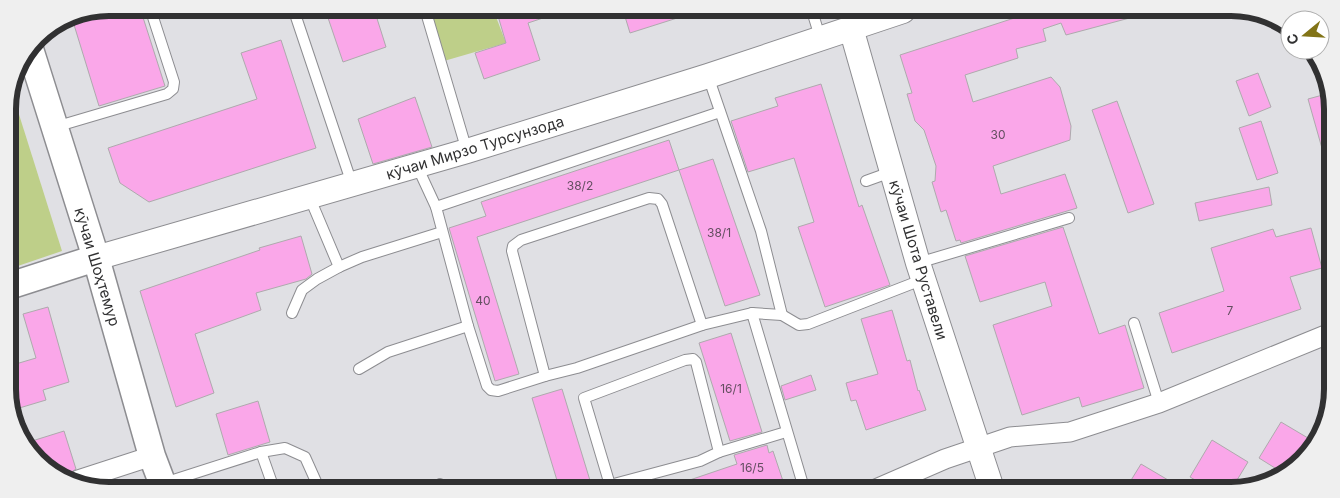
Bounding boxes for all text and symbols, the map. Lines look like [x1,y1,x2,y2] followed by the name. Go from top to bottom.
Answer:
[1280,10,1330,60] north arrow
[1282,32,1302,47] text: С
[384,111,566,184] street label: кӯчаи Мирзо Турсунзода
[991,127,1005,142] house number: 30
[567,178,593,193] house number: 38/2
[885,178,952,342] street label: кӯчаи Шота Руставели
[70,205,125,328] street label: кӯчаи Шоҳтемур
[707,225,731,240] house number: 38/1
[475,293,491,308] house number: 40
[1227,303,1234,318] house number: 7
[720,381,742,396] house number: 16/1
[740,460,764,475] house number: 16/5

